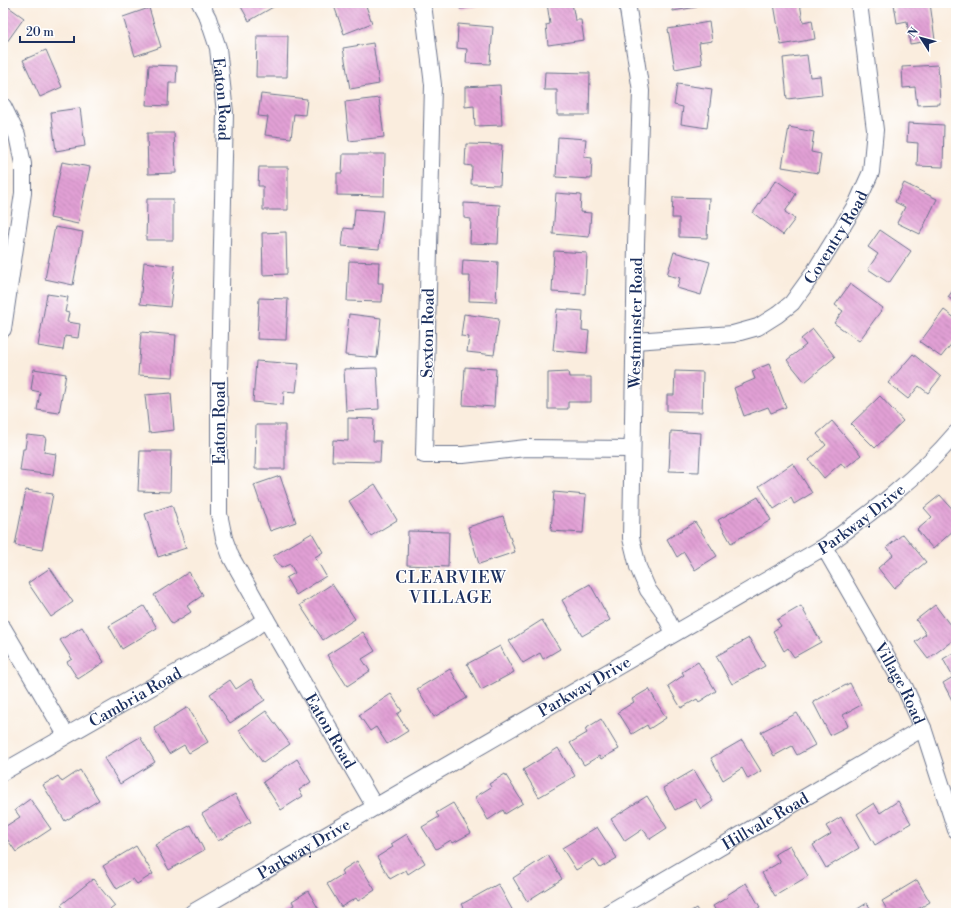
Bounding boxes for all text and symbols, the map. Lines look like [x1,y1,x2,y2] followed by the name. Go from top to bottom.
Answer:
[20,18,74,44] scale bar
[901,18,941,58] north arrow
[26,25,54,40] text: 20 m
[905,25,922,40] text: N
[208,57,234,141] street label: Eaton Road
[800,187,872,288] street label: Coventry Road
[625,257,647,390] street label: Westminster Road
[417,288,439,378] street label: Sexton Road
[210,381,230,465] street label: Eaton Road
[815,480,909,559] street label: Parkway Drive
[395,567,507,609] district label: CLEARVIEW VILLAGE
[869,638,929,728] street label: Village Road
[534,652,635,722] street label: Parkway Drive
[86,663,185,732] street label: Cambria Road
[300,690,359,772] street label: Eaton Road
[719,789,812,855] street label: Hillvale Road
[254,814,354,884] street label: Parkway Drive

